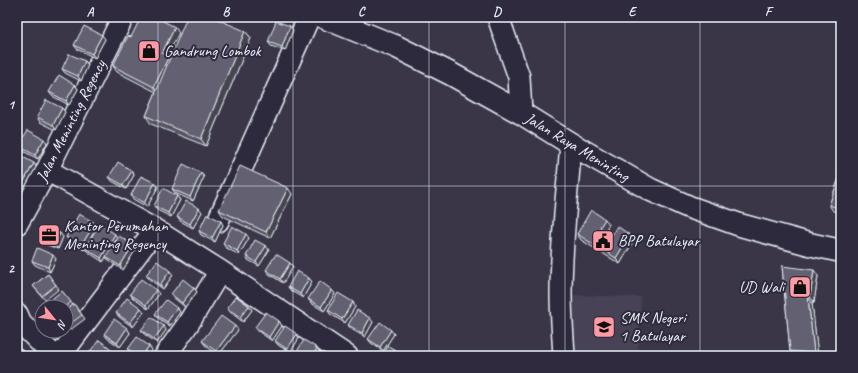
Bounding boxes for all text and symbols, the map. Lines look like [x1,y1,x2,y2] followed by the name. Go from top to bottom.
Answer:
[87,4,95,20] text: A
[223,4,231,20] text: B
[358,4,366,20] text: C
[493,4,502,20] text: D
[629,4,638,20] text: E
[765,4,774,20] text: F
[136,38,162,64] shop icon: Gandrung Lombok
[164,41,262,61] place label: Gandrung Lombok
[31,55,111,186] street label: Jalan Meninting Regency
[8,97,16,113] text: 1
[520,108,634,187] street label: Jalan Raya Meninting
[64,216,168,254] place label: Kantor Perumahan Meninting Regency
[36,222,62,248] office icon: Kantor Perumahan Meninting Regency
[590,228,616,254] public building icon: BPP Batulayar
[618,231,701,251] place label: BPP Batulayar
[8,261,15,277] text: 2
[787,274,813,300] shop icon: UD Wali
[739,277,786,297] place label: UD Wali
[34,299,74,339] north arrow
[620,308,687,346] place label: SMK Negeri 1 Batulayar
[591,314,617,340] school or university icon: SMK Negeri 1 Batulayar
[54,318,70,332] text: N

